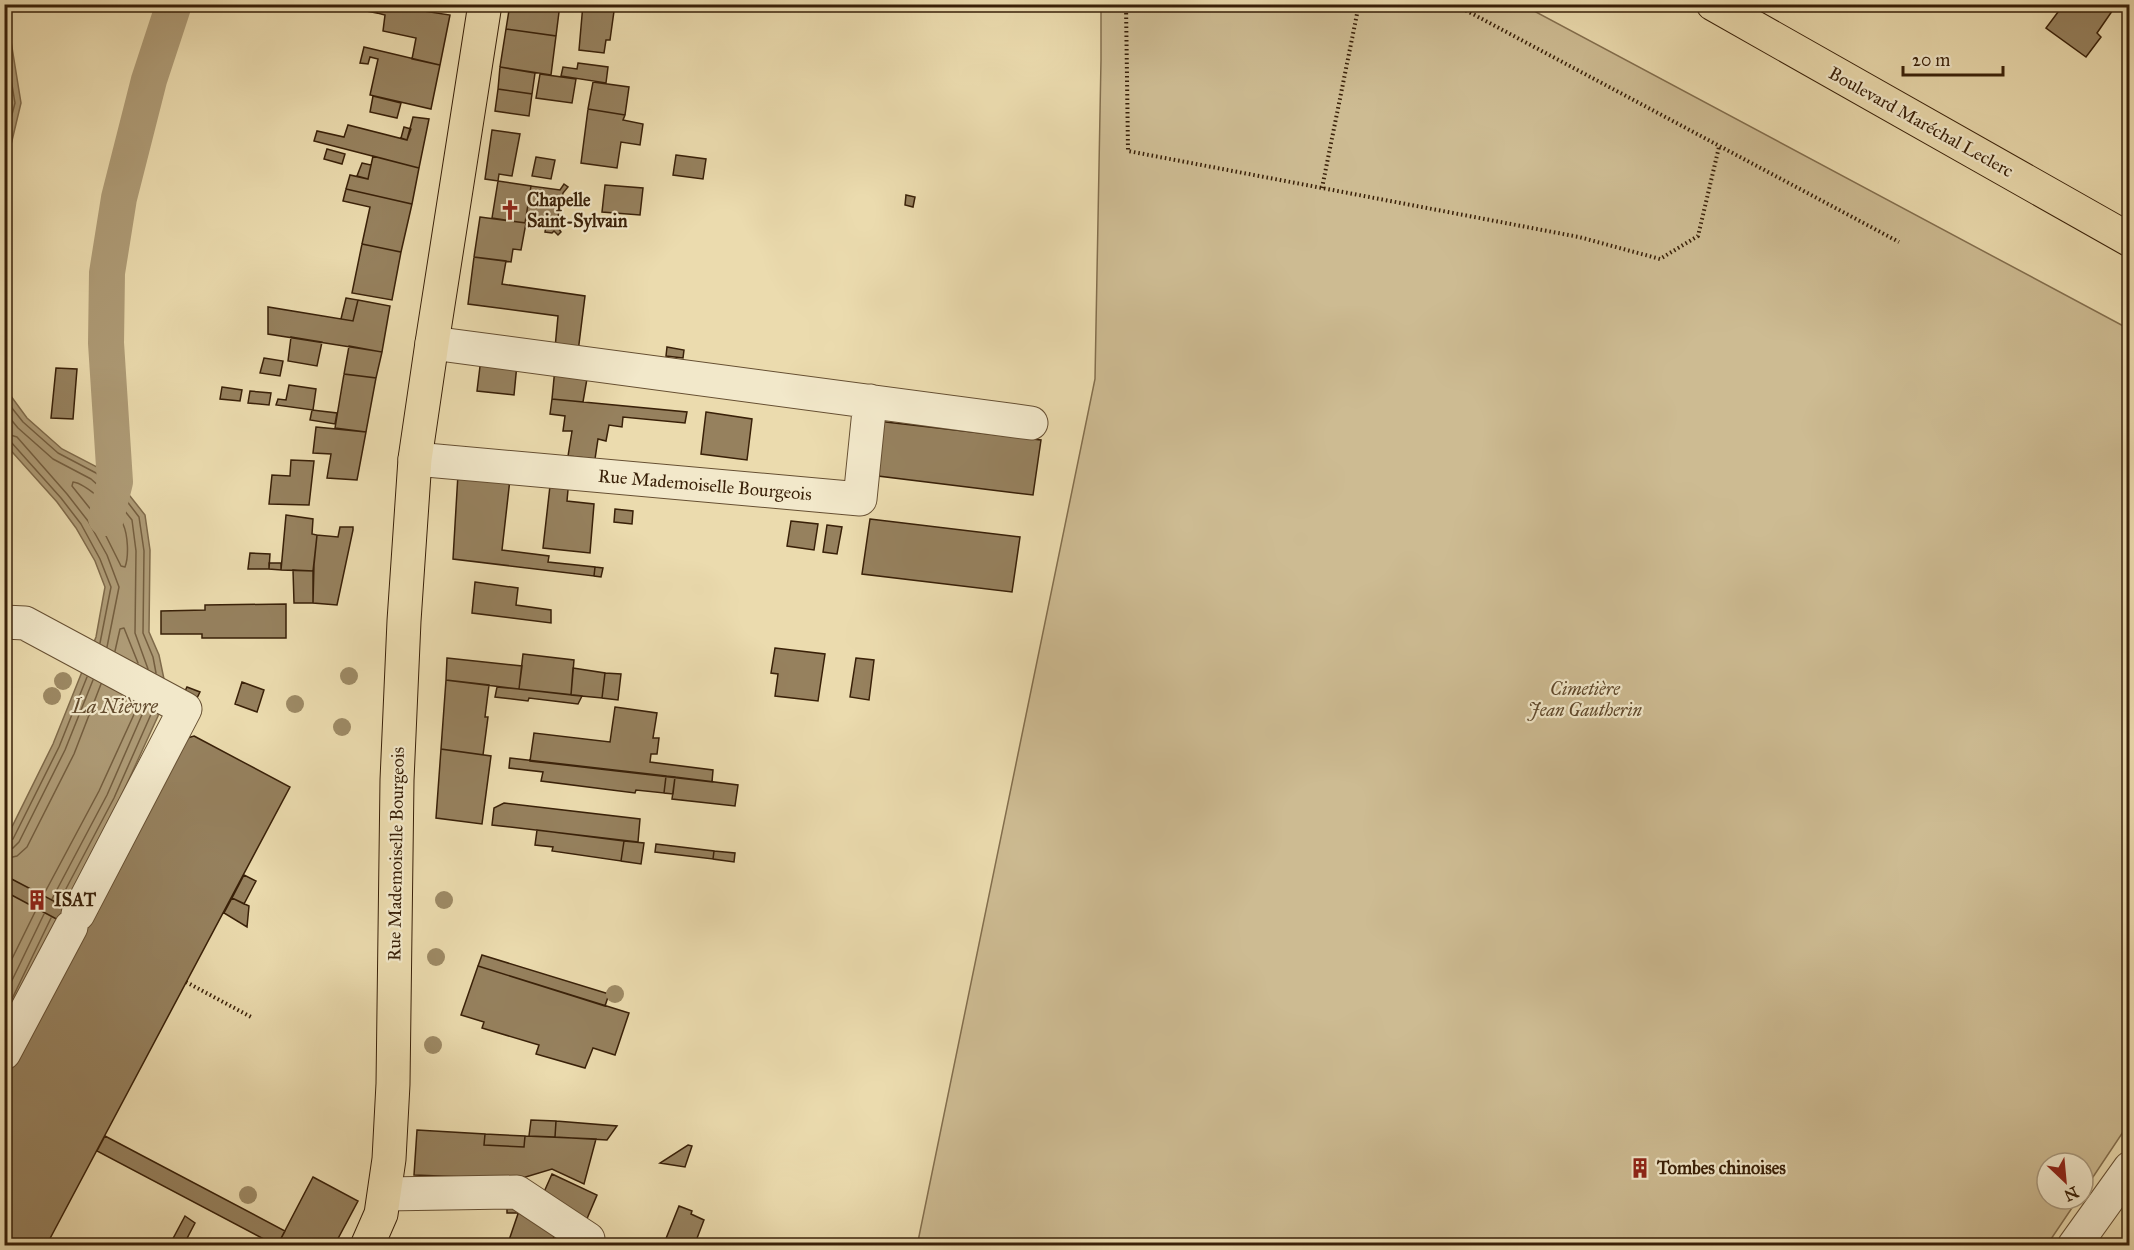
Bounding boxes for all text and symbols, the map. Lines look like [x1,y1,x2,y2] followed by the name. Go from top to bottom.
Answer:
[1903,39,2004,77] scale bar
[1912,49,1950,71] text: 20 m
[1825,62,2018,182] street label: Boulevard Maréchal Leclerc
[527,189,628,233] place label: Chapelle Saint-Sylvain
[498,198,522,222] church icon: Chapelle Saint-Sylvain
[597,465,813,506] street label: Rue Mademoiselle Bourgeois
[1527,678,1643,721] park label: Cimetière Jean Gautherin
[71,694,158,718] water label: La Nièvre
[383,747,410,961] street label: Rue Mademoiselle Bourgeois
[25,888,49,912] building icon: ISAT
[54,889,97,911] place label: ISAT
[2035,1151,2095,1211] north arrow
[1628,1156,1652,1180] building icon: Tombes chinoises
[1656,1157,1786,1179] place label: Tombes chinoises
[2061,1183,2082,1206] text: N

